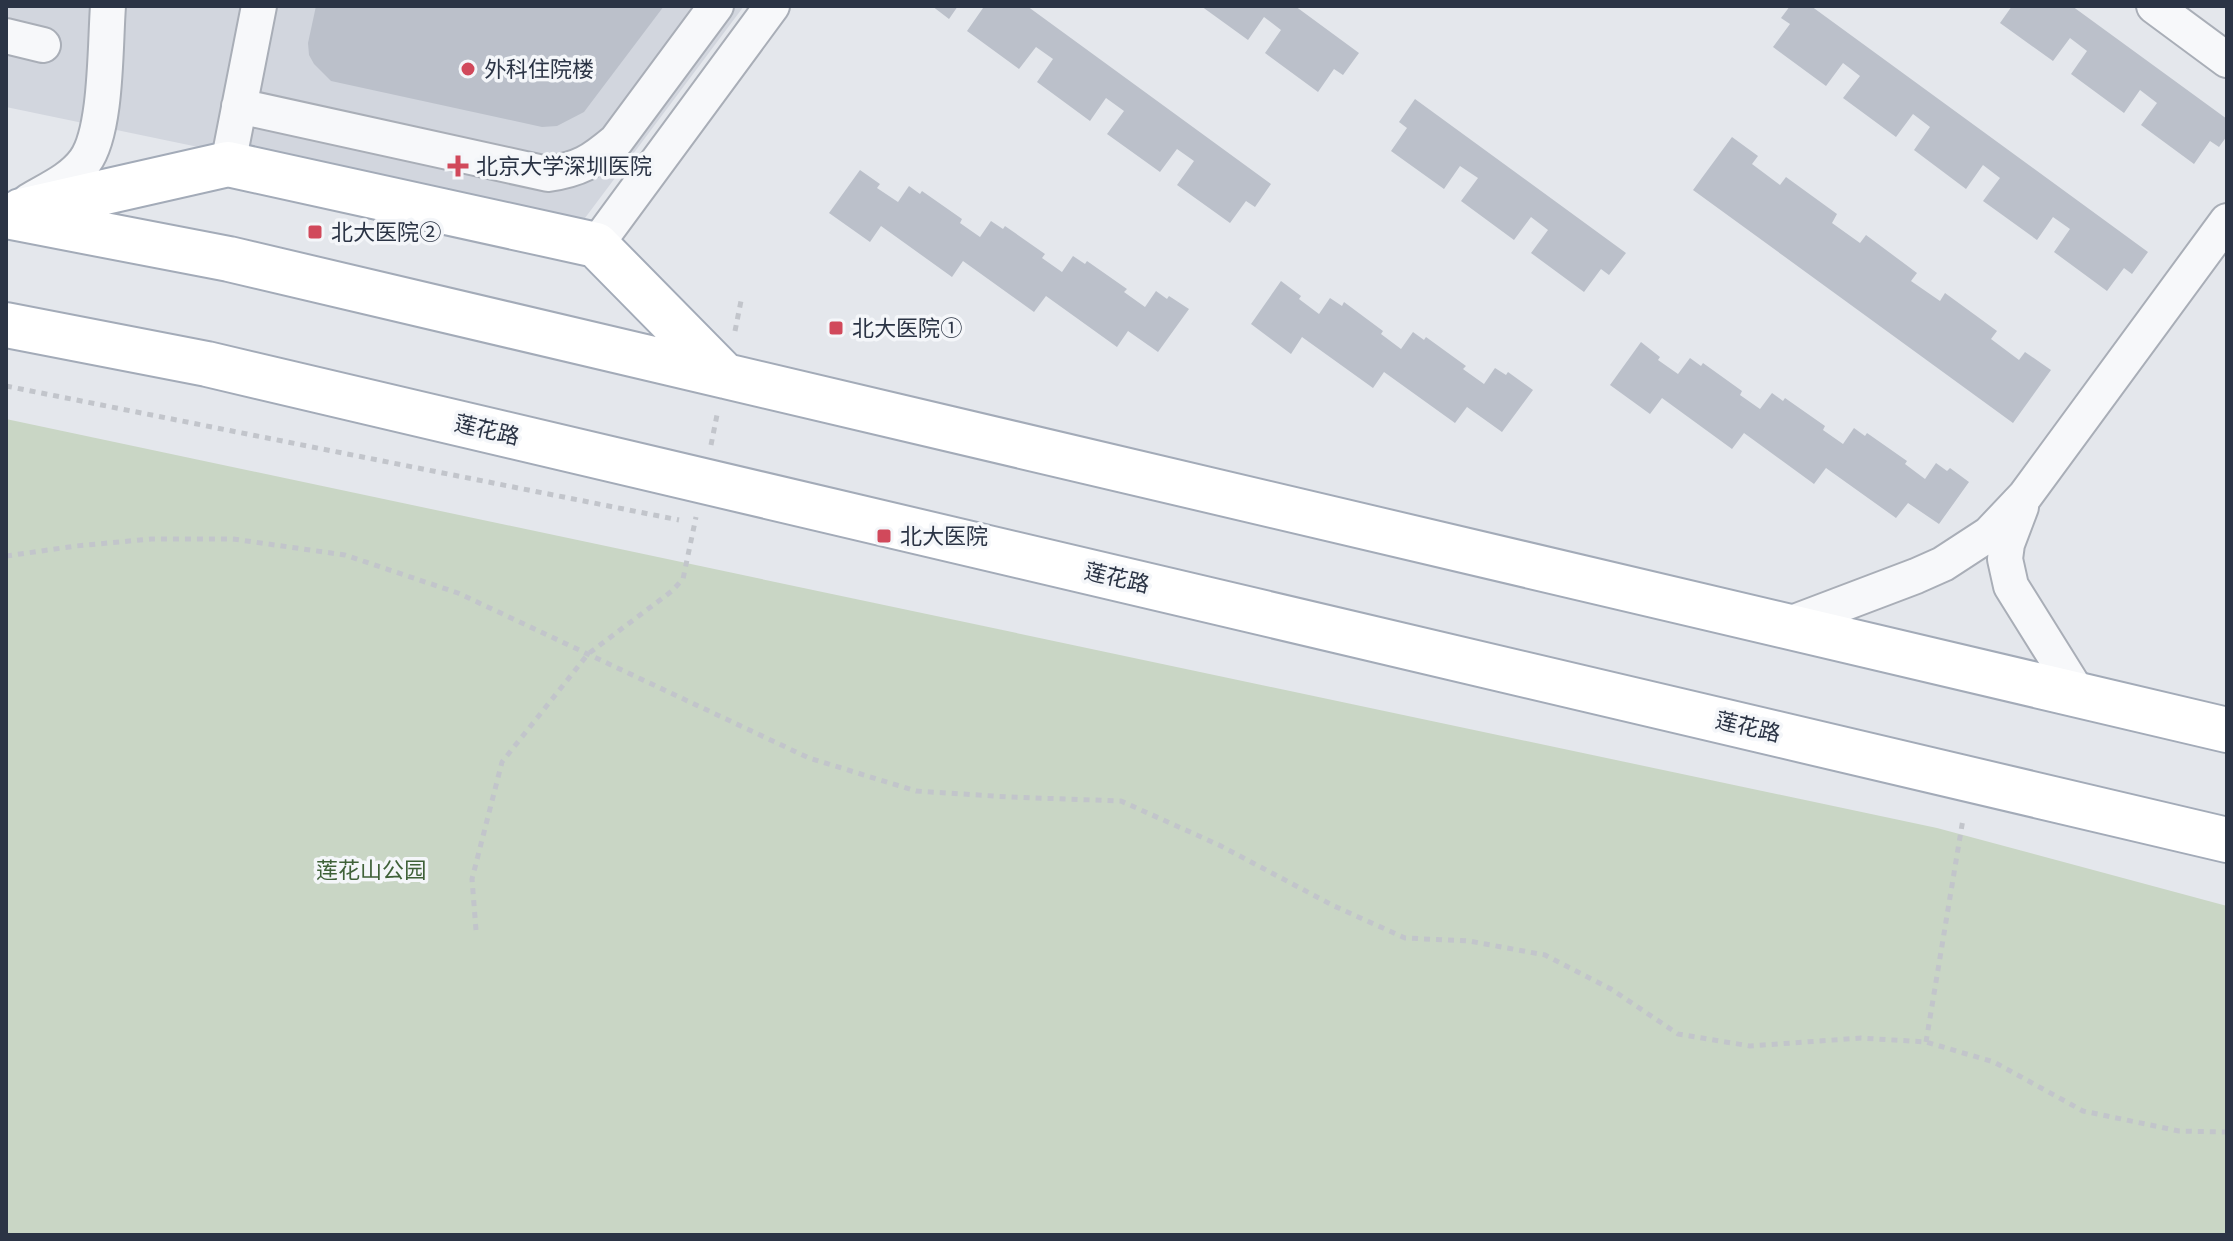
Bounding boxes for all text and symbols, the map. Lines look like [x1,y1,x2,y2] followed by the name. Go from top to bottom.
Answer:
[484,56,594,83] place label: 外科住院楼
[459,60,477,78] marker: 外科住院楼
[476,153,652,180] place label: 北京大学深圳医院
[447,155,469,177] marker: 北京大学深圳医院
[331,219,441,246] place label: 北大医院②
[306,223,324,241] marker: 北大医院②
[852,315,962,342] place label: 北大医院①
[827,319,845,337] marker: 北大医院①
[452,409,522,451] street label: 莲花路
[900,523,988,550] place label: 北大医院
[875,527,893,545] marker: 北大医院
[1082,557,1152,599] street label: 莲花路
[1713,706,1783,748] street label: 莲花路
[316,857,426,884] park label: 莲花山公园

